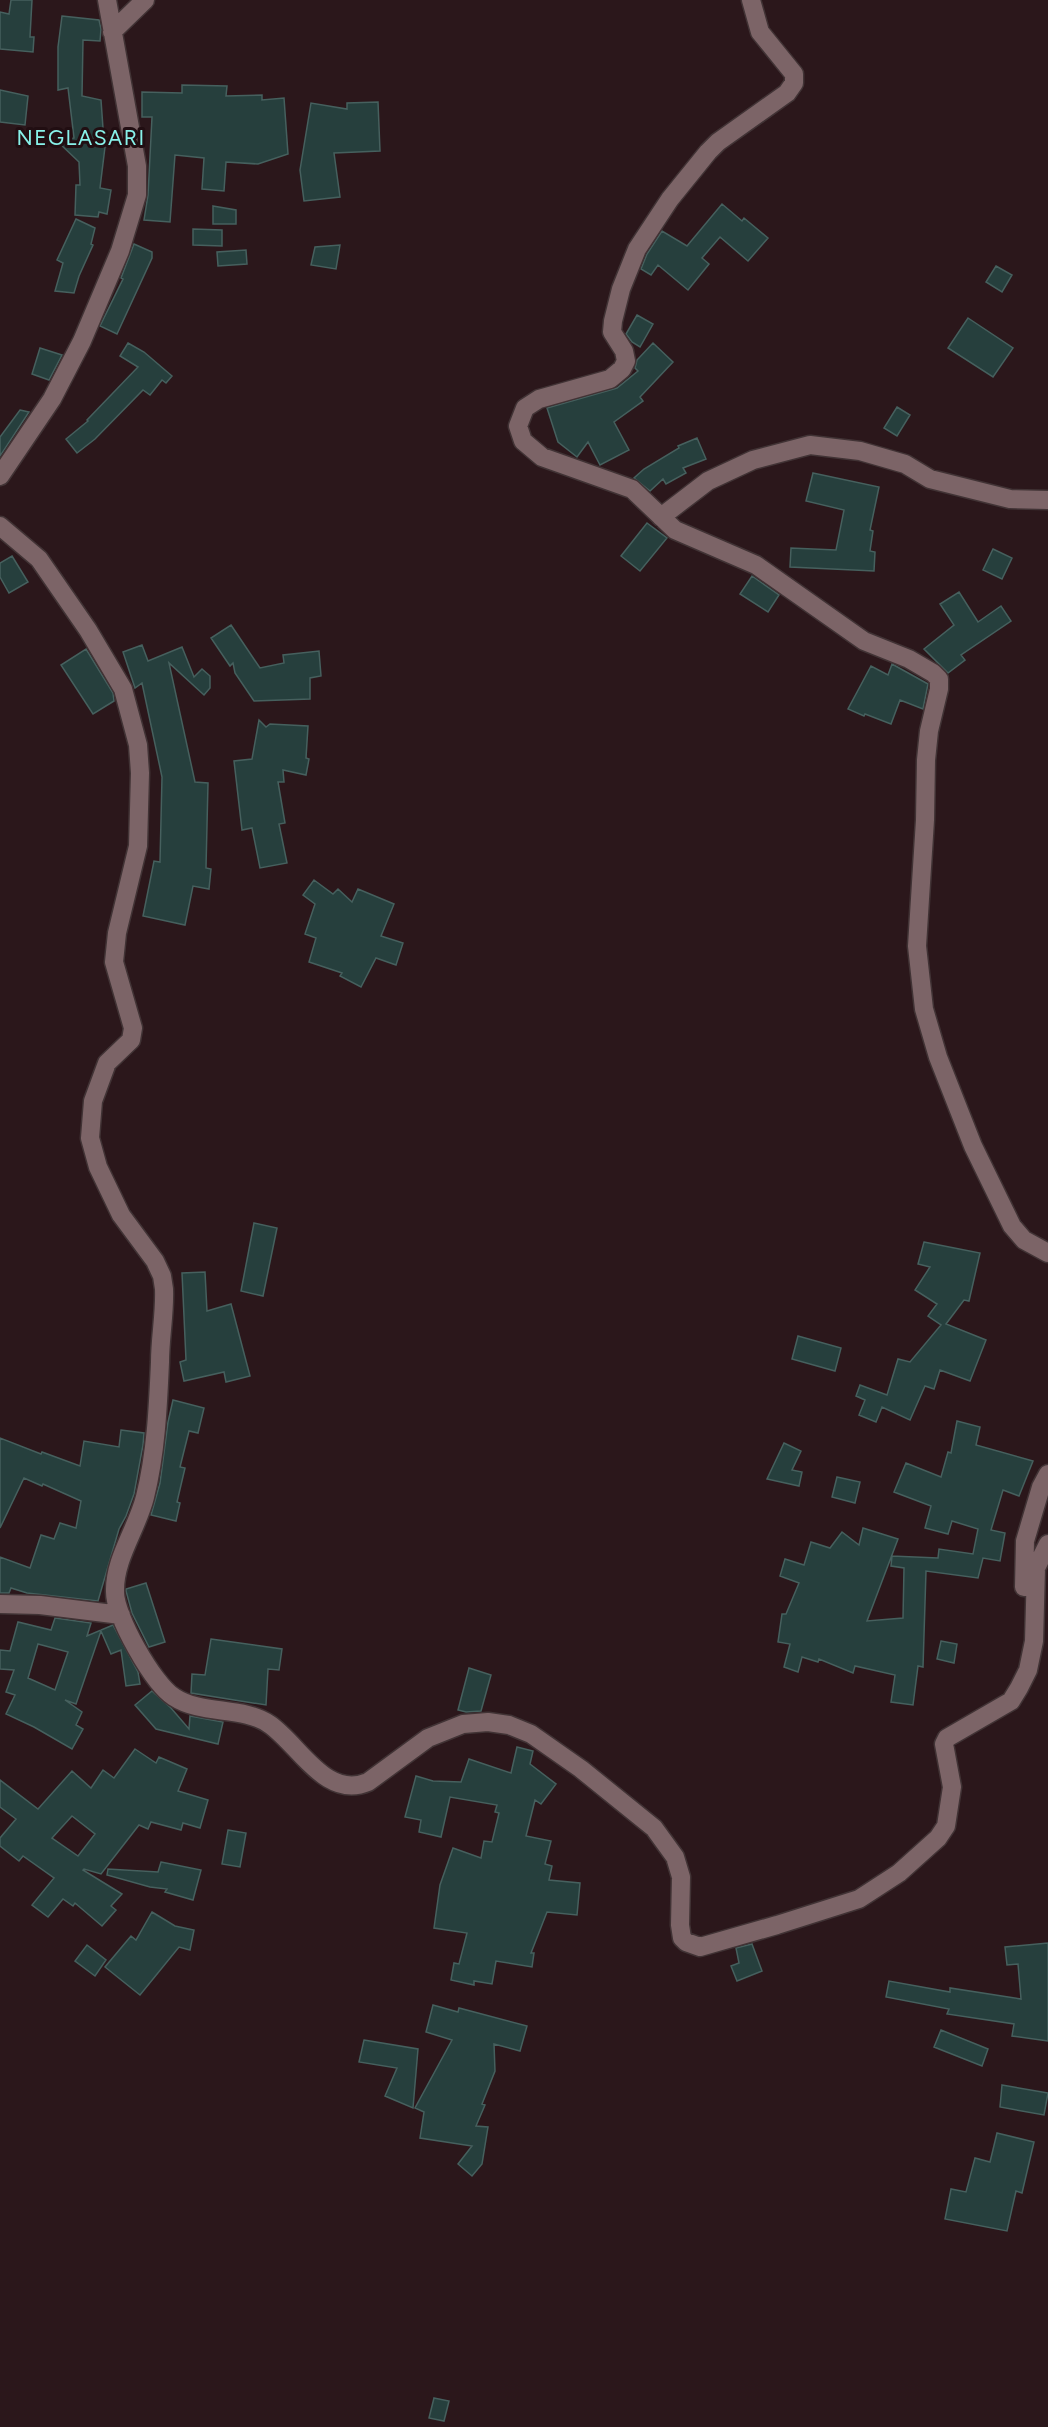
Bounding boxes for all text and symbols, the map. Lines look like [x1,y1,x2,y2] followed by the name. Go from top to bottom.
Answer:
[16,125,146,150] district label: NEGLASARI

